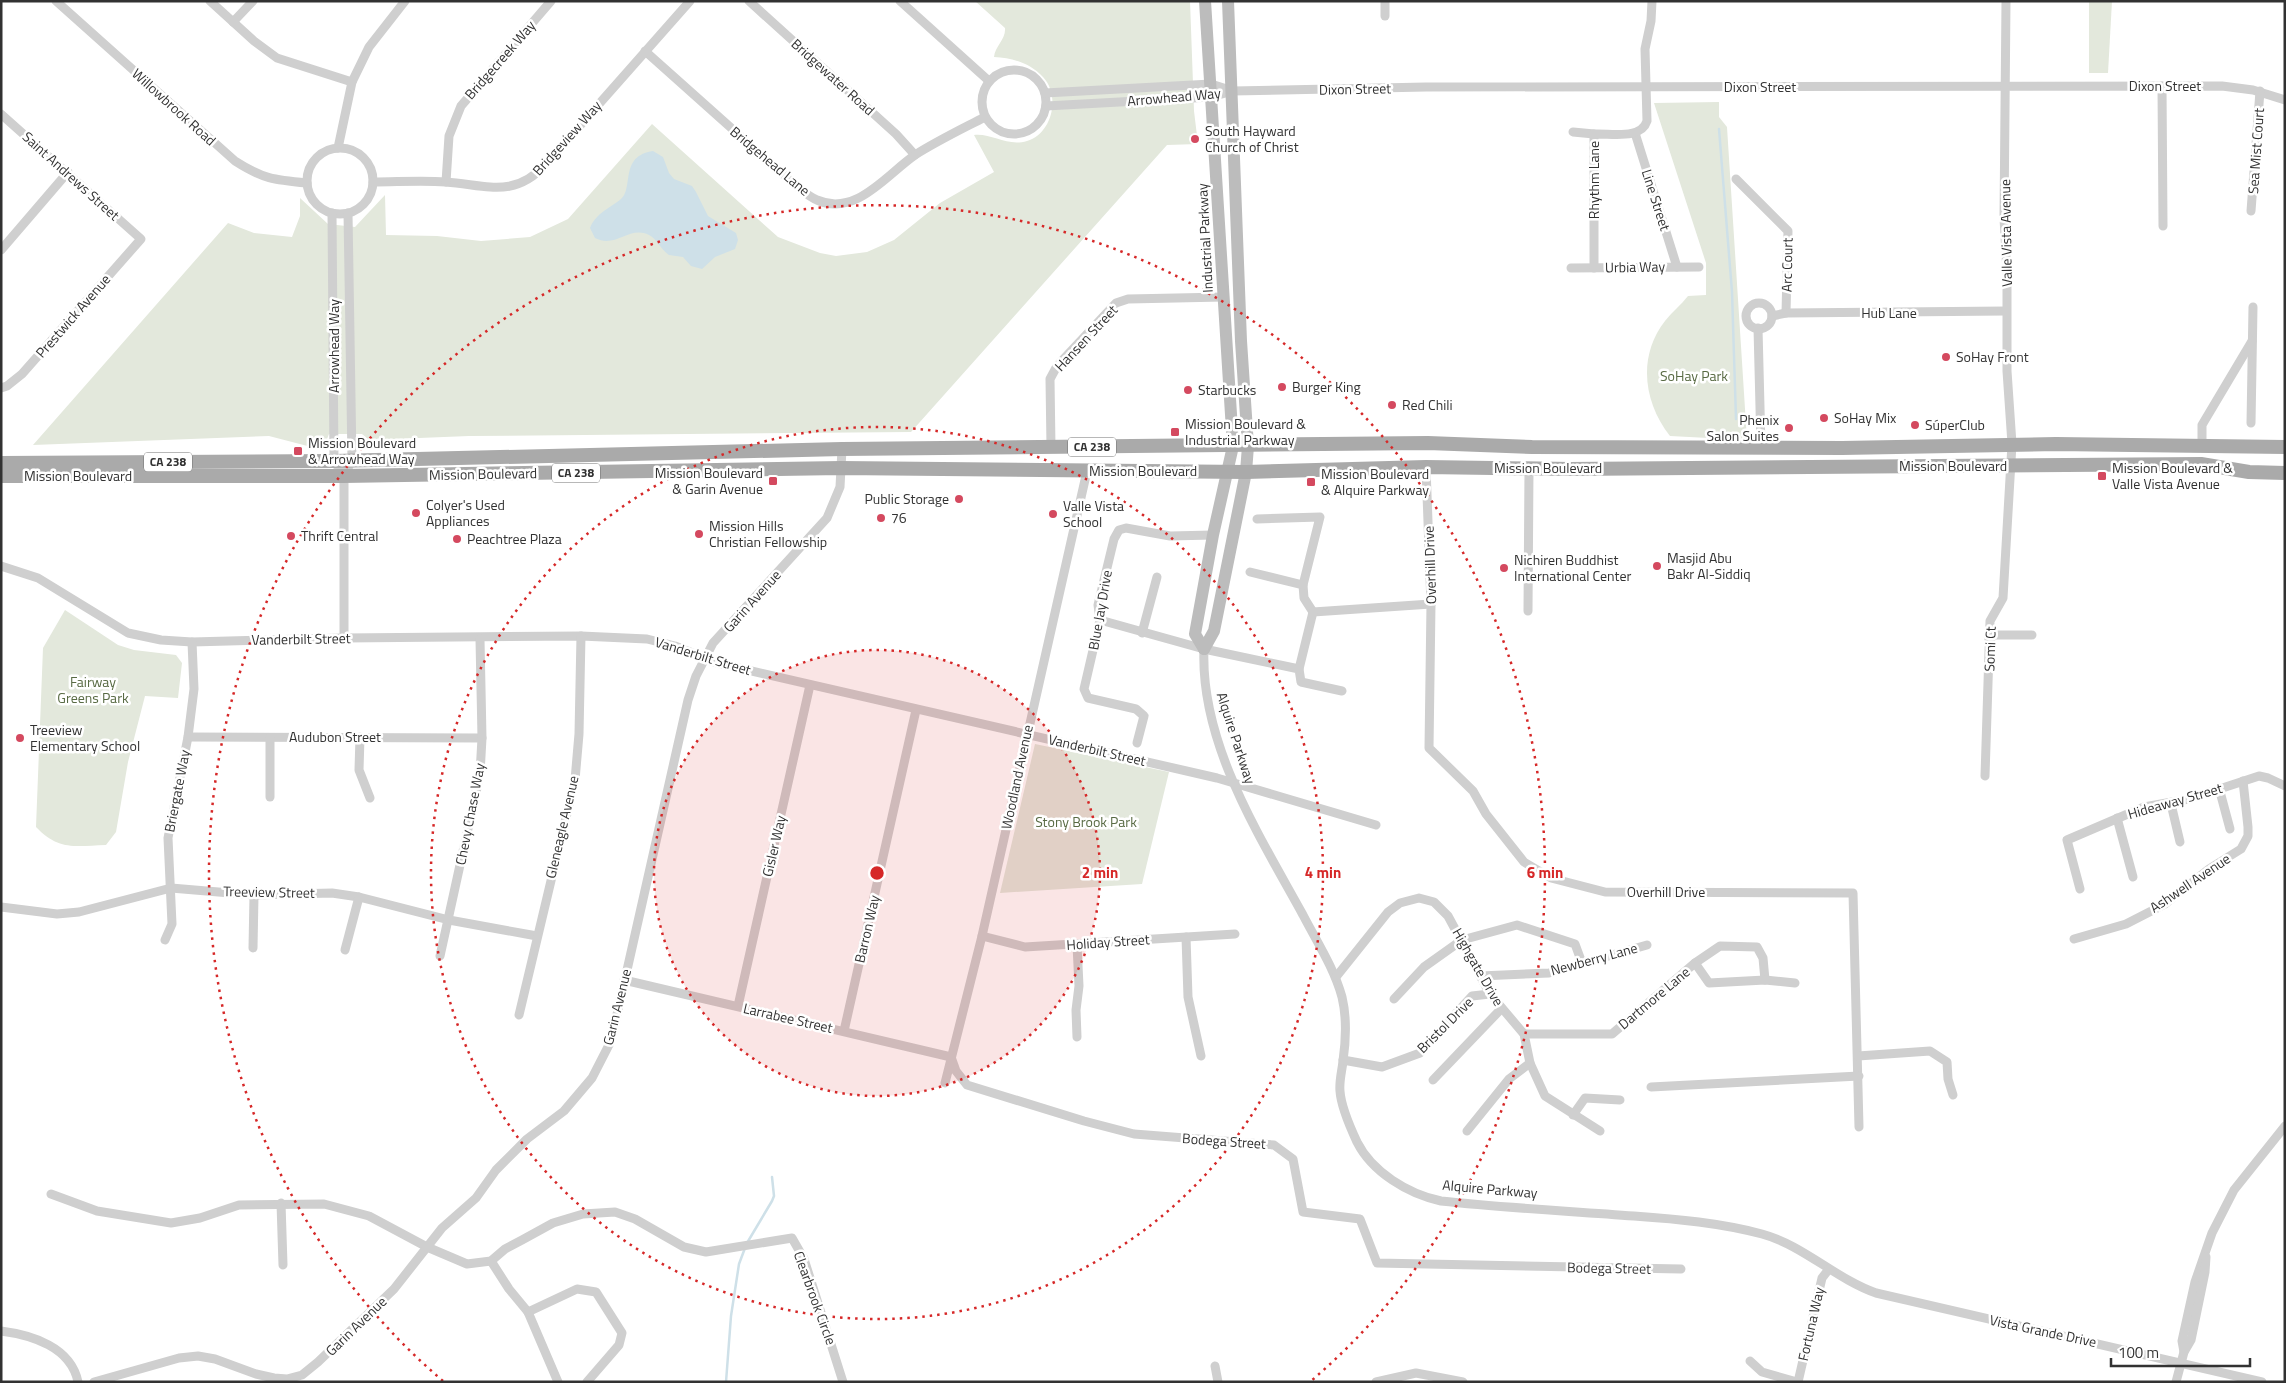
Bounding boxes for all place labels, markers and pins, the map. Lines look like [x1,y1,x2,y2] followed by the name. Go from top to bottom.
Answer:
[1205,120,1299,157] place label: South Hayward Church of Christ
[1189,133,1201,145] marker: South Hayward Church of Christ
[1956,346,2029,367] place label: SoHay Front
[1940,351,1952,363] marker: SoHay Front
[1292,376,1361,397] place label: Burger King
[1198,379,1256,400] place label: Starbucks
[1276,381,1288,393] marker: Burger King
[1182,384,1194,396] marker: Starbucks
[1402,394,1453,415] place label: Red Chili
[1386,399,1398,411] marker: Red Chili
[1834,407,1897,428] place label: SoHay Mix
[1707,409,1780,446] place label: Phenix Salon Suites
[1818,412,1830,424] marker: SoHay Mix
[1185,413,1306,450] place label: Mission Boulevard & Industrial Parkway
[1925,414,1985,435] place label: SúperClub
[1909,419,1921,431] marker: SúperClub
[1783,422,1795,434] marker: Phenix Salon Suites
[1169,426,1181,438] marker: Mission Boulevard & Industrial Parkway
[308,432,416,469] place label: Mission Boulevard & Arrowhead Way
[292,445,304,457] marker: Mission Boulevard & Arrowhead Way
[2112,457,2233,494] place label: Mission Boulevard & Valle Vista Avenue
[655,462,763,499] place label: Mission Boulevard & Garin Avenue
[1321,463,1429,500] place label: Mission Boulevard & Alquire Parkway
[2096,470,2108,482] marker: Mission Boulevard & Valle Vista Avenue
[767,475,779,487] marker: Mission Boulevard & Garin Avenue
[1305,476,1317,488] marker: Mission Boulevard & Alquire Parkway
[865,488,949,509] place label: Public Storage
[953,493,965,505] marker: Public Storage
[426,494,505,531] place label: Colyer's Used Appliances
[1063,495,1124,532] place label: Valle Vista School
[410,507,422,519] marker: Colyer's Used Appliances
[891,507,907,528] place label: 76
[1047,508,1059,520] marker: Valle Vista School
[875,512,887,524] marker: 76
[709,515,827,552] place label: Mission Hills Christian Fellowship
[301,525,378,546] place label: Thrift Central
[467,528,562,549] place label: Peachtree Plaza
[693,528,705,540] marker: Mission Hills Christian Fellowship
[285,530,297,542] marker: Thrift Central
[451,533,463,545] marker: Peachtree Plaza
[1667,547,1751,584] place label: Masjid Abu Bakr Al-Siddiq
[1514,549,1632,586] place label: Nichiren Buddhist International Center
[1651,560,1663,572] marker: Masjid Abu Bakr Al-Siddiq
[1498,562,1510,574] marker: Nichiren Buddhist International Center
[30,719,140,756] place label: Treeview Elementary School
[14,732,26,744] marker: Treeview Elementary School
[868,864,886,882] centre of rings

